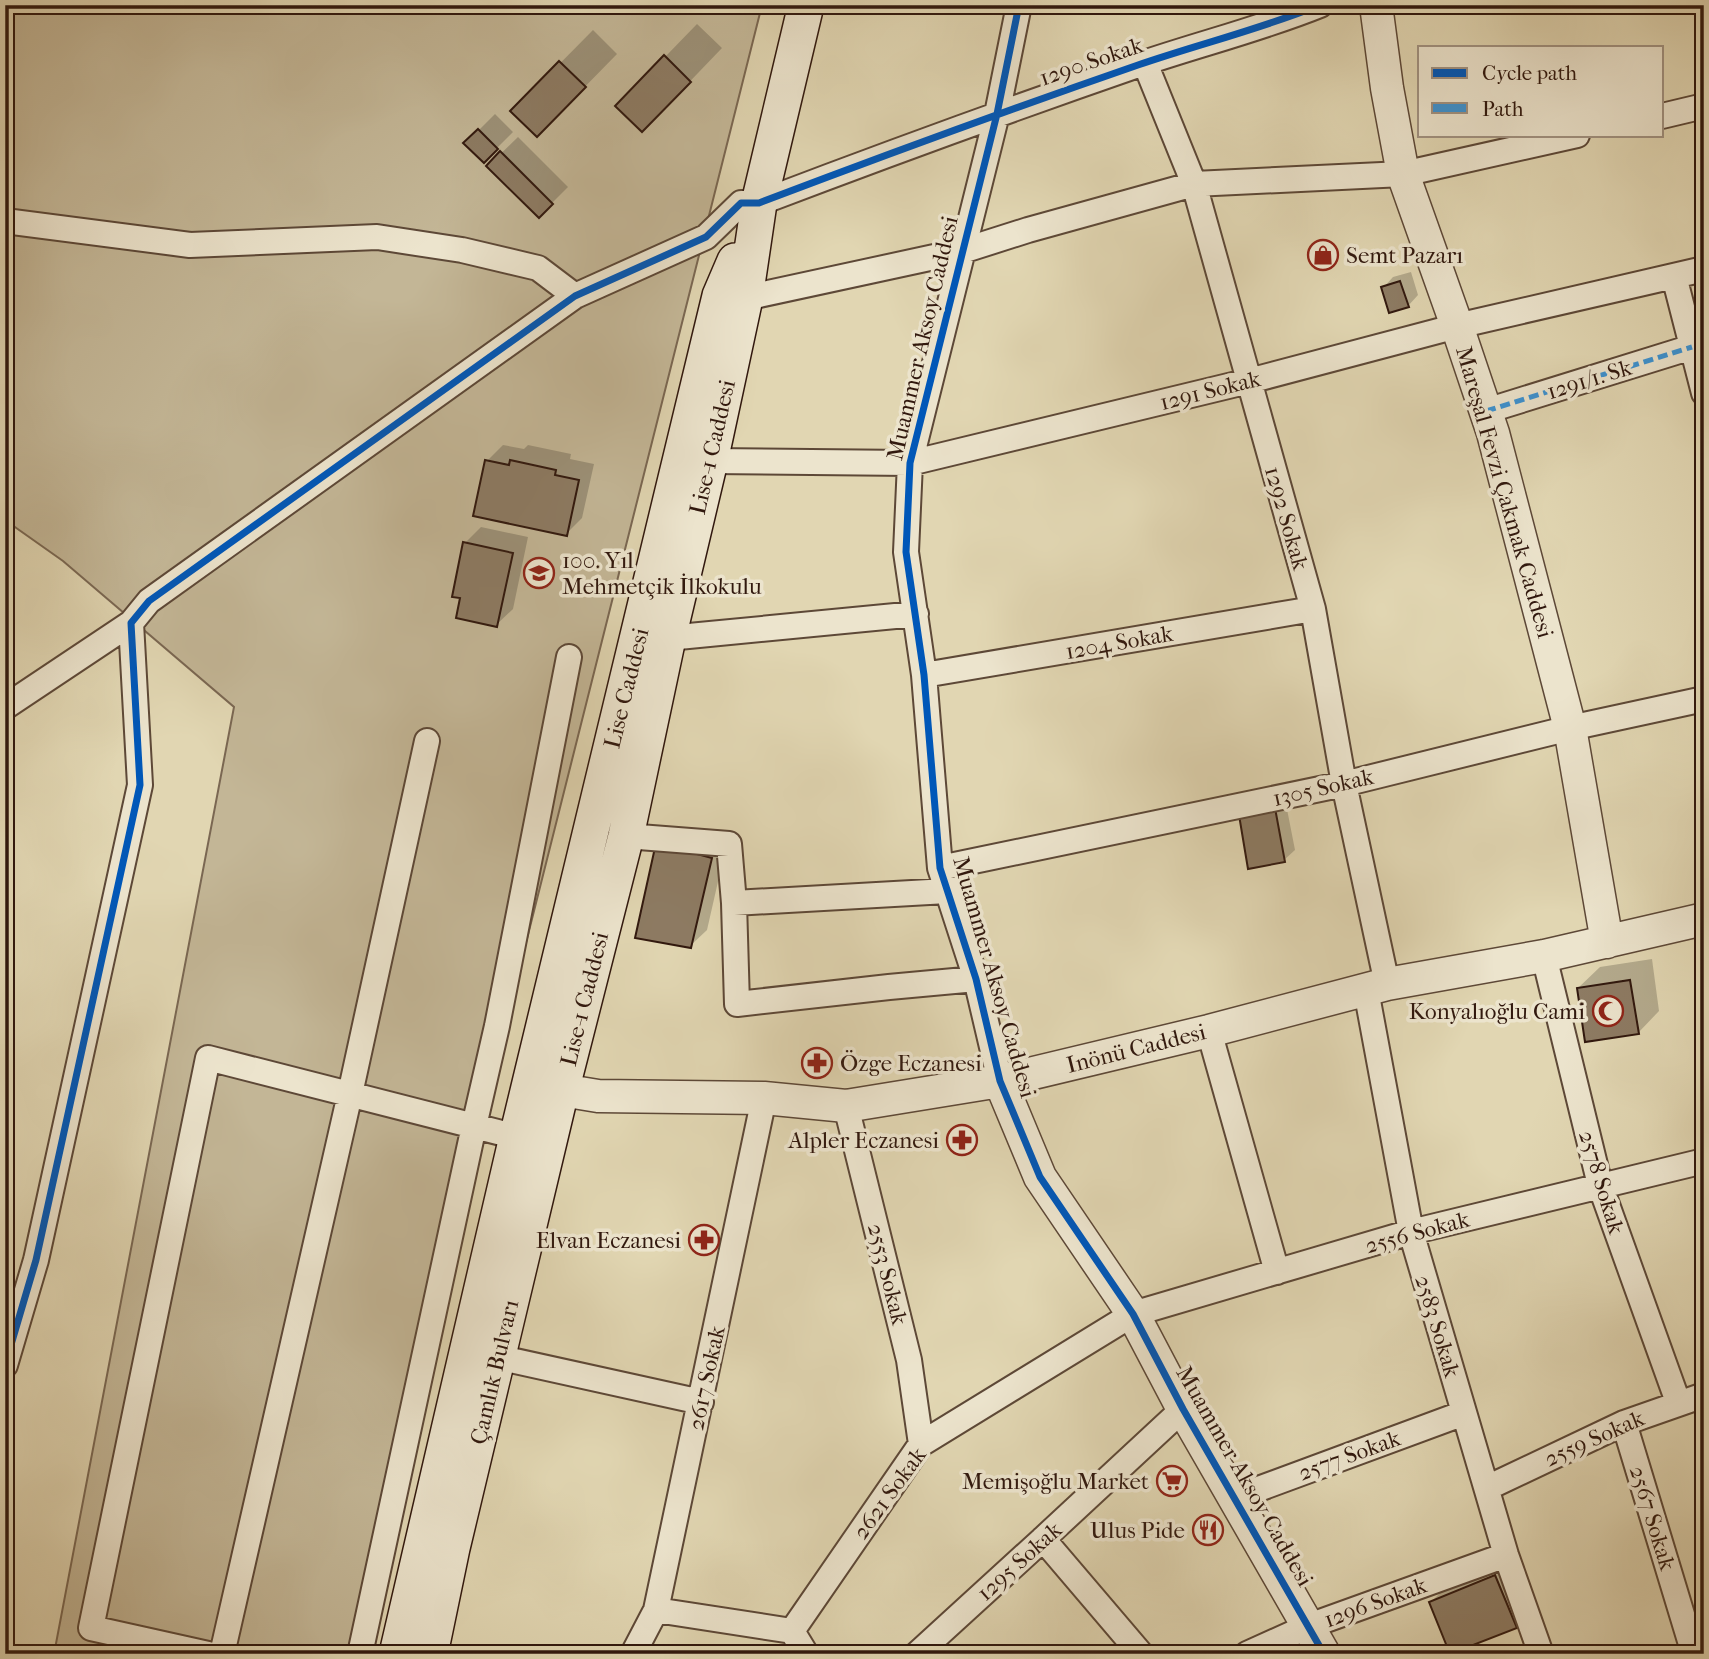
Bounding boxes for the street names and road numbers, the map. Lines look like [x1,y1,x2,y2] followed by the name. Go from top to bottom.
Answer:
[1036,31,1147,92] street label: 1290 Sokak
[881,213,964,463] street label: Muammer Aksoy Caddesi
[1450,343,1559,641] street label: Mareşal Fevzi Çakmak Caddesi
[1543,353,1636,405] street label: 1291/1. Sk
[1157,365,1264,416] street label: 1291 Sokak
[684,377,741,517] street label: Lise-1 Caddesi
[1259,463,1314,574] street label: 1292 Sokak
[1063,620,1176,665] street label: 1204 Sokak
[598,625,655,751] street label: Lise Caddesi
[1270,763,1377,812] street label: 1305 Sokak
[947,853,1042,1101] street label: Muammer Aksoy Caddesi
[555,929,614,1069] street label: Lise-1 Caddesi
[1064,1018,1209,1079] street label: Inönü Caddesi
[1573,1127,1630,1238] street label: 2578 Sokak
[1362,1205,1473,1259] street label: 2556 Sokak
[862,1221,913,1329] street label: 2553 Sokak
[1409,1272,1466,1382] street label: 2583 Sokak
[465,1297,524,1447] street label: Çamlık Bulvarı
[682,1322,731,1433] street label: 2617 Sokak
[1170,1361,1319,1591] street label: Muammer Aksoy Caddesi
[1540,1404,1649,1472] street label: 2559 Sokak
[1294,1424,1405,1486] street label: 2577 Sokak
[847,1441,932,1544] street label: 2621 Sokak
[1624,1463,1682,1575] street label: 2567 Sokak
[971,1516,1068,1606] street label: 1295 Sokak
[1320,1571,1431,1633] street label: 1296 Sokak

